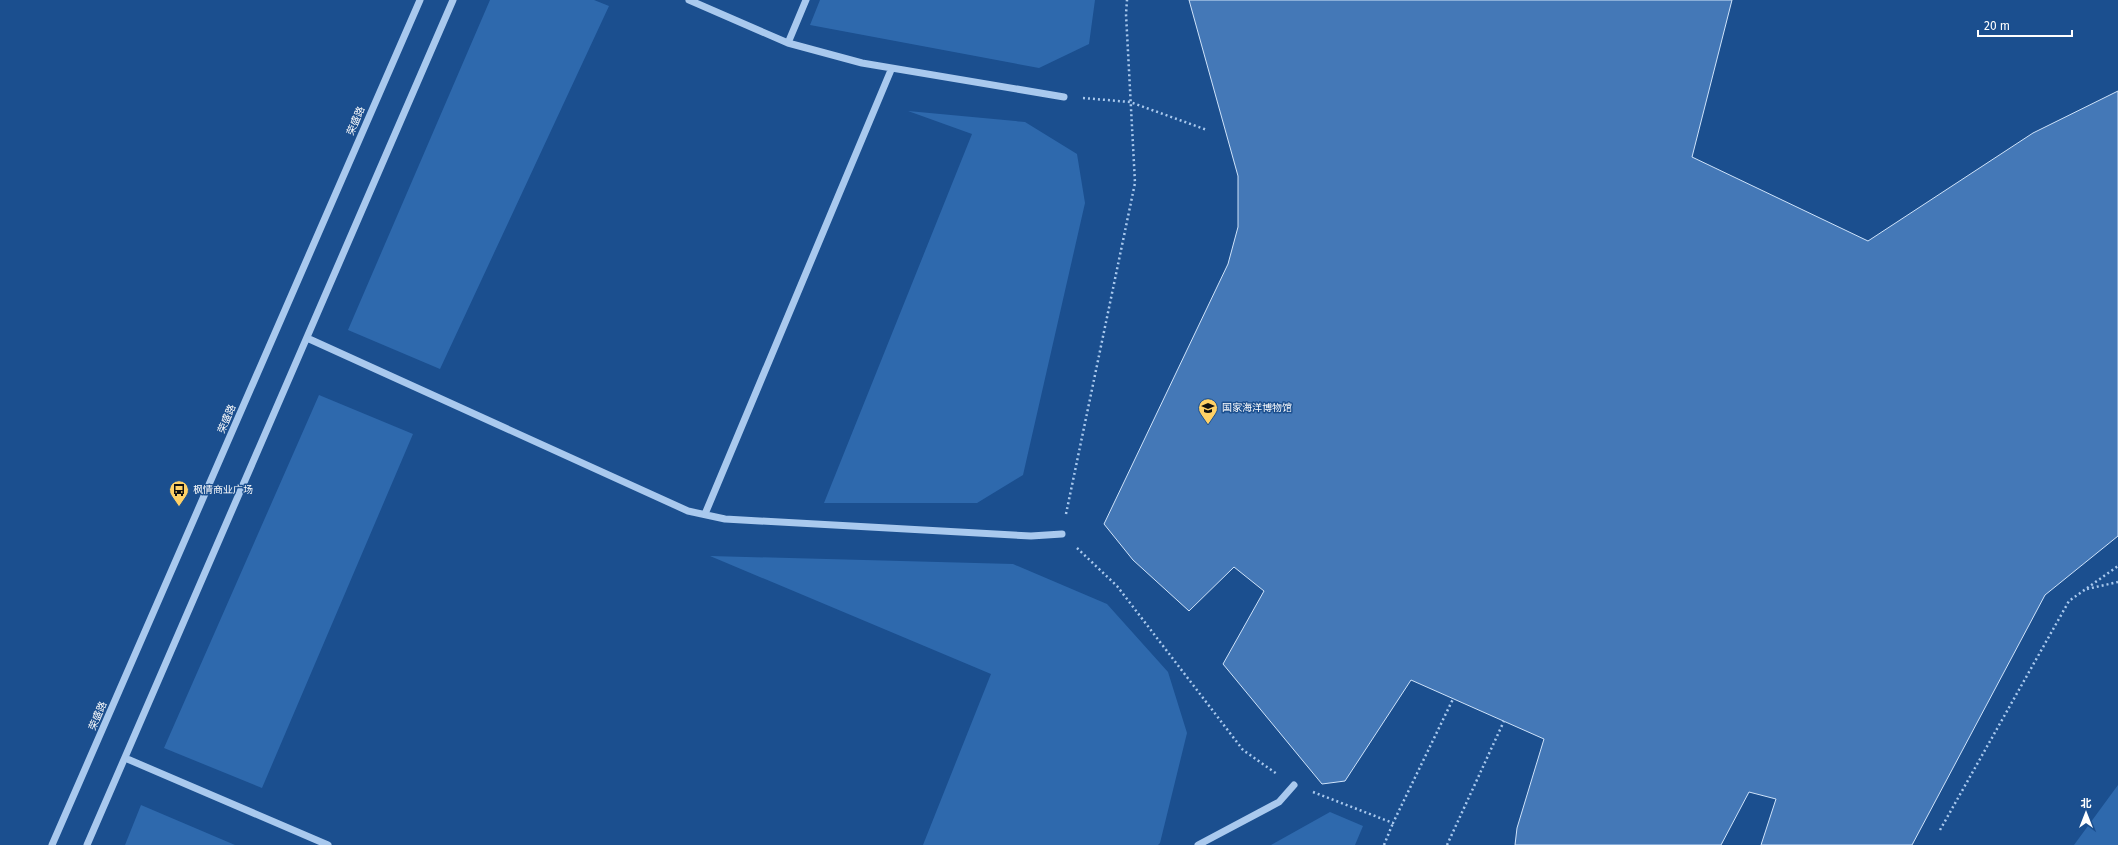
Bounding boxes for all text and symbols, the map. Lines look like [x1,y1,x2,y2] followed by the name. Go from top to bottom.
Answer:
[1978,12,2072,38] scale bar
[1984,19,2010,33] text: 20 m
[345,105,367,137] street label: 荣盛路
[1197,397,1219,425] school or university icon: 国家海洋博物馆
[1222,402,1292,414] place label: 国家海洋博物馆
[216,403,238,435] street label: 荣盛路
[168,479,190,507] bus stop icon: 枫情商业广场
[193,484,253,496] place label: 枫情商业广场
[87,700,109,732] street label: 荣盛路
[2066,793,2106,833] north arrow
[2081,797,2092,810] text: 北

